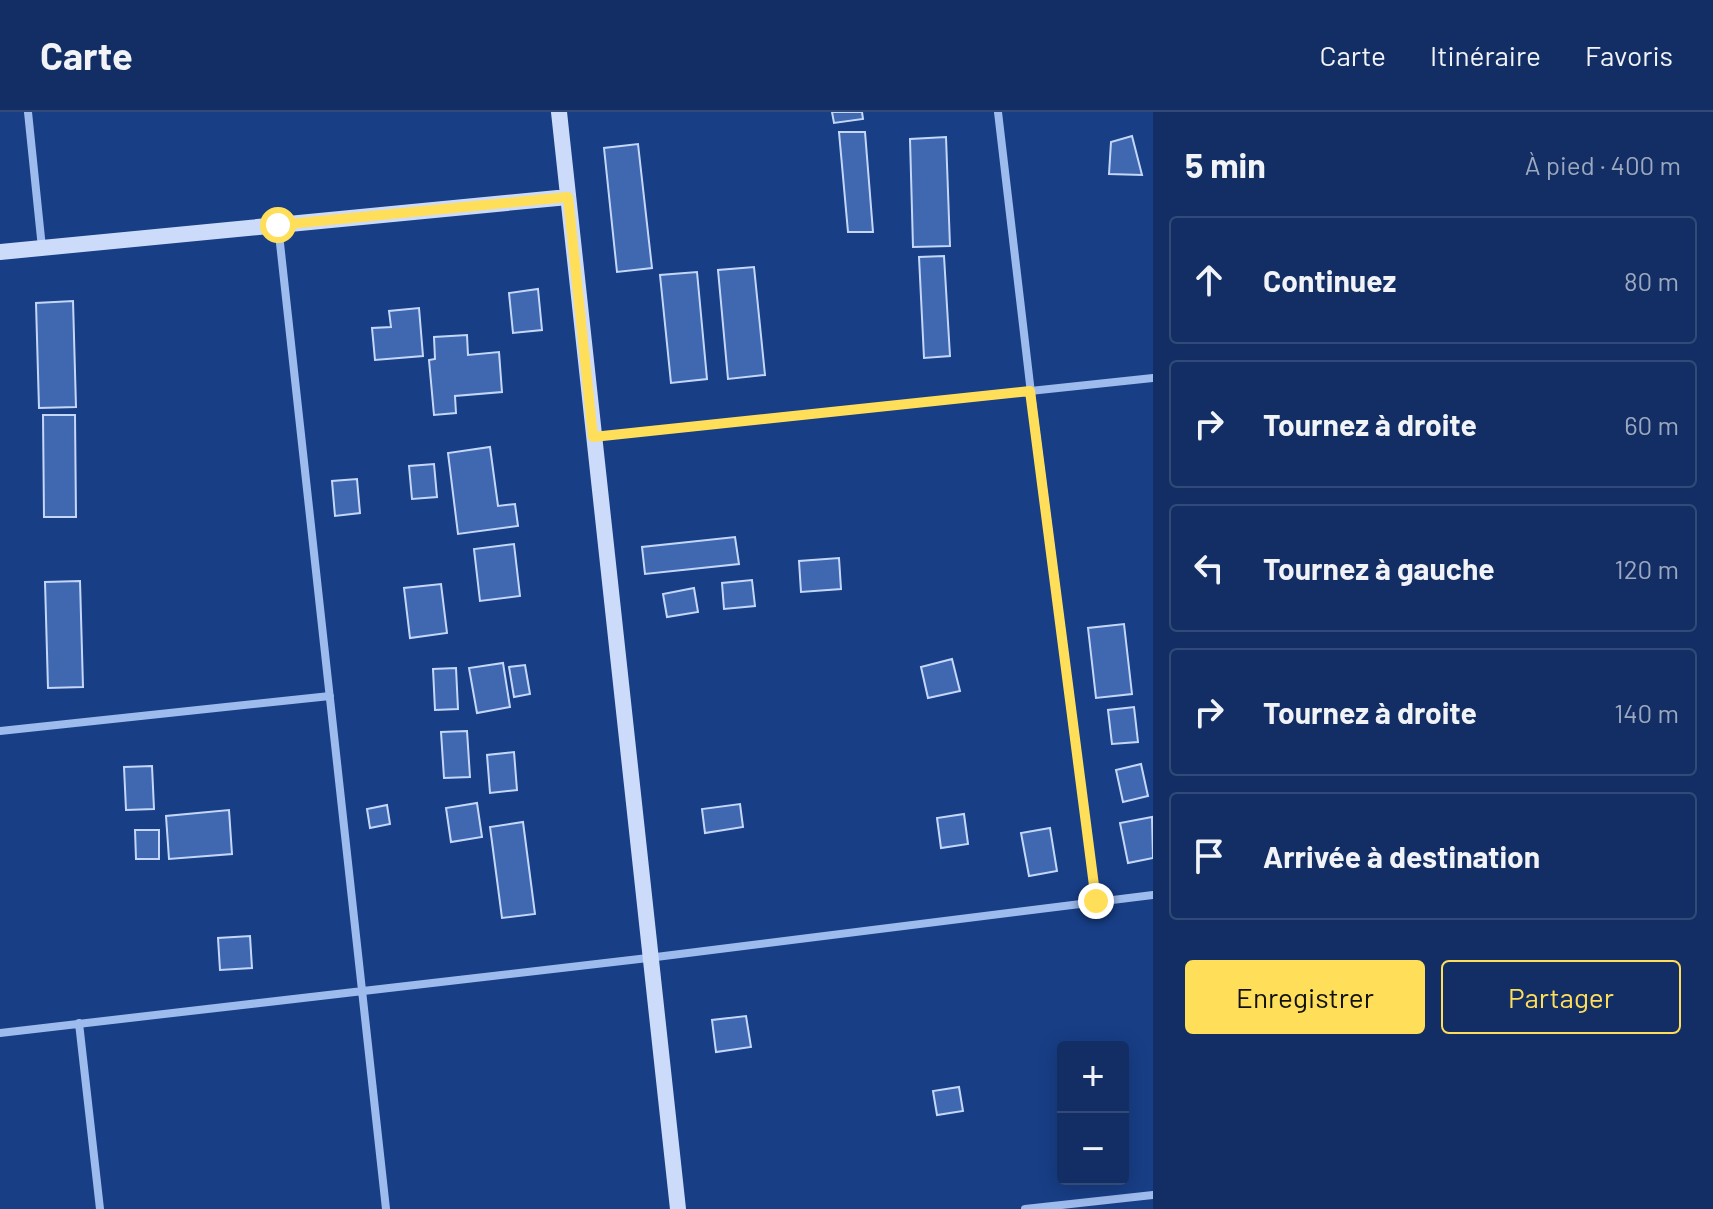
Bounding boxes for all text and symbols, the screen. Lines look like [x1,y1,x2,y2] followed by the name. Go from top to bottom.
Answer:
[40,32,133,78] text: Carte
[1320,38,1386,72] text: Carte
[1430,38,1541,72] text: Itinéraire
[1585,38,1673,72] text: Favoris
[1185,144,1266,185] text: 5 min
[1525,149,1681,180] text: À pied · 400 m
[260,207,296,243] route start
[1187,258,1231,302] icon: ahead
[1263,262,1396,298] text: Continuez
[1624,265,1679,296] text: 80 m
[1187,402,1231,446] icon: right
[1263,406,1477,442] text: Tournez à droite
[1624,409,1679,440] text: 60 m
[1187,546,1231,590] icon: left
[1263,550,1495,586] text: Tournez à gauche
[1615,553,1679,584] text: 120 m
[1187,690,1231,734] icon: right
[1263,694,1477,730] text: Tournez à droite
[1614,697,1679,728] text: 140 m
[1187,834,1231,878] icon: arrive
[1263,838,1540,874] text: Arrivée à destination
[1078,883,1114,919] route end
[1185,960,1425,1034] button: Enregistrer
[1441,960,1681,1034] button: Partager
[1057,1041,1129,1185] map controls
[1057,1041,1129,1113] button: +
[1057,1113,1129,1185] button: −

